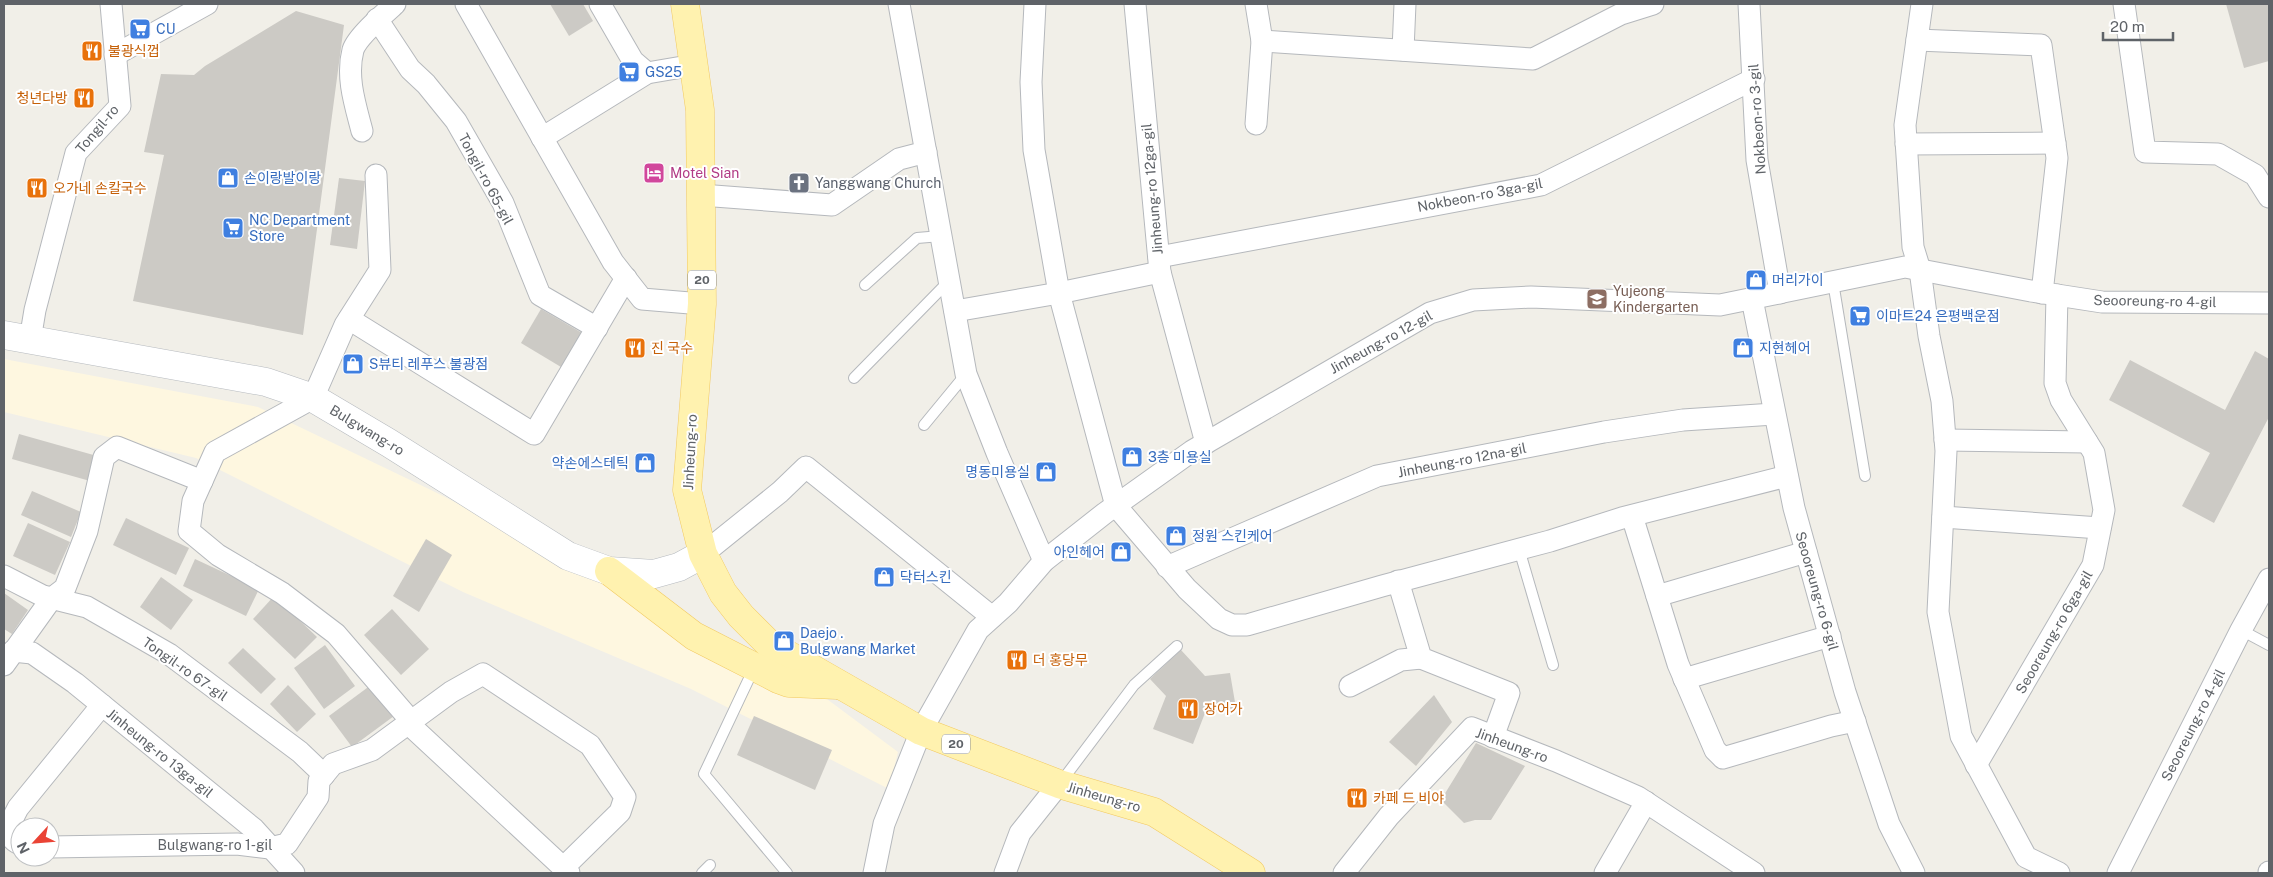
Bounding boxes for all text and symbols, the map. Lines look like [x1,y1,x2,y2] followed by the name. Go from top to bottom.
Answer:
[2103,10,2173,42] scale bar
[128,17,152,41] supermarket icon: CU
[2110,18,2145,35] text: 20 m
[156,21,175,37] place label: CU
[80,39,104,63] restaurant icon: 불광식껍
[108,43,160,59] place label: 불광식껍
[617,60,641,84] supermarket icon: GS25
[1745,63,1769,175] street label: Nokbeon-ro 3-gil
[645,64,682,80] place label: GS25
[72,86,96,110] restaurant icon: 청년다방
[16,90,68,106] place label: 청년다방
[72,102,122,156] street label: Tongil-ro
[1138,123,1166,255] street label: Jinheung-ro 12ga-gil
[455,131,517,227] street label: Tongil-ro 65-gil
[642,161,666,185] hotel icon: Motel Sian
[670,165,739,181] place label: Motel Sian
[216,166,240,190] shop icon: 손이랑발이랑
[244,170,321,186] place label: 손이랑발이랑
[787,171,811,195] church icon: Yanggwang Church
[815,175,941,191] place label: Yanggwang Church
[1416,175,1544,215] street label: Nokbeon-ro 3ga-gil
[25,176,49,200] restaurant icon: 오가네 손칼국수
[53,180,147,196] place label: 오가네 손칼국수
[249,212,350,244] place label: NC Department Store
[221,216,245,240] supermarket icon: NC Department Store
[1744,268,1768,292] shop icon: 머리가이
[688,270,716,290] road number: 20
[1772,272,1824,288] place label: 머리가이
[1613,283,1699,315] place label: Yujeong Kindergarten
[1585,287,1609,311] school or university icon: Yujeong Kindergarten
[2093,292,2217,310] street label: Seooreung-ro 4-gil
[1848,304,1872,328] supermarket icon: 이마트24 은평백운점
[1327,307,1435,377] street label: Jinheung-ro 12-gil
[1876,308,2000,324] place label: 이마트24 은평백운점
[623,336,647,360] restaurant icon: 진 국수
[1731,336,1755,360] shop icon: 지현헤어
[651,340,693,356] place label: 진 국수
[1759,340,1811,356] place label: 지현헤어
[341,352,365,376] shop icon: S뷰티 레푸스 불광점
[369,356,488,372] place label: S뷰티 레푸스 불광점
[327,402,407,459] street label: Bulgwang-ro
[680,414,700,490] street label: Jinheung-ro
[1396,440,1528,480] street label: Jinheung-ro 12na-gil
[1120,445,1144,469] shop icon: 3층 미용실
[1148,449,1212,465] place label: 3층 미용실
[633,451,657,475] shop icon: 약손에스테틱
[552,455,629,471] place label: 약손에스테틱
[1034,460,1058,484] shop icon: 명동미용실
[966,464,1030,480] place label: 명동미용실
[1164,524,1188,548] shop icon: 정원 스킨케어
[1192,528,1273,544] place label: 정원 스킨케어
[1792,530,1842,652] street label: Seooreung-ro 6-gil
[1109,540,1133,564] shop icon: 아인헤어
[1053,544,1105,560] place label: 아인헤어
[872,565,896,589] shop icon: 닥터스킨
[2012,568,2096,696] street label: Seooreung-ro 6ga-gil
[900,569,952,585] place label: 닥터스킨
[800,625,916,657] place label: Daejo . Bulgwang Market
[772,629,796,653] shop icon: Daejo . Bulgwang Market
[139,634,231,704] street label: Tongil-ro 67-gil
[1005,648,1029,672] restaurant icon: 더 홍당무
[1033,652,1088,668] place label: 더 홍당무
[2158,666,2228,784] street label: Seooreung-ro 4-gil
[1176,697,1200,721] restaurant icon: 장어가
[1204,701,1243,717] place label: 장어가
[104,705,216,801] street label: Jinheung-ro 13ga-gil
[1474,724,1551,766] street label: Jinheung-ro
[942,734,970,754] road number: 20
[1065,779,1143,815] street label: Jinheung-ro
[1345,786,1369,810] restaurant icon: 카페 드 비야
[1373,790,1444,806] place label: 카페 드 비야
[10,817,60,867] north arrow
[158,837,272,853] street label: Bulgwang-ro 1-gil
[14,839,33,856] text: N

